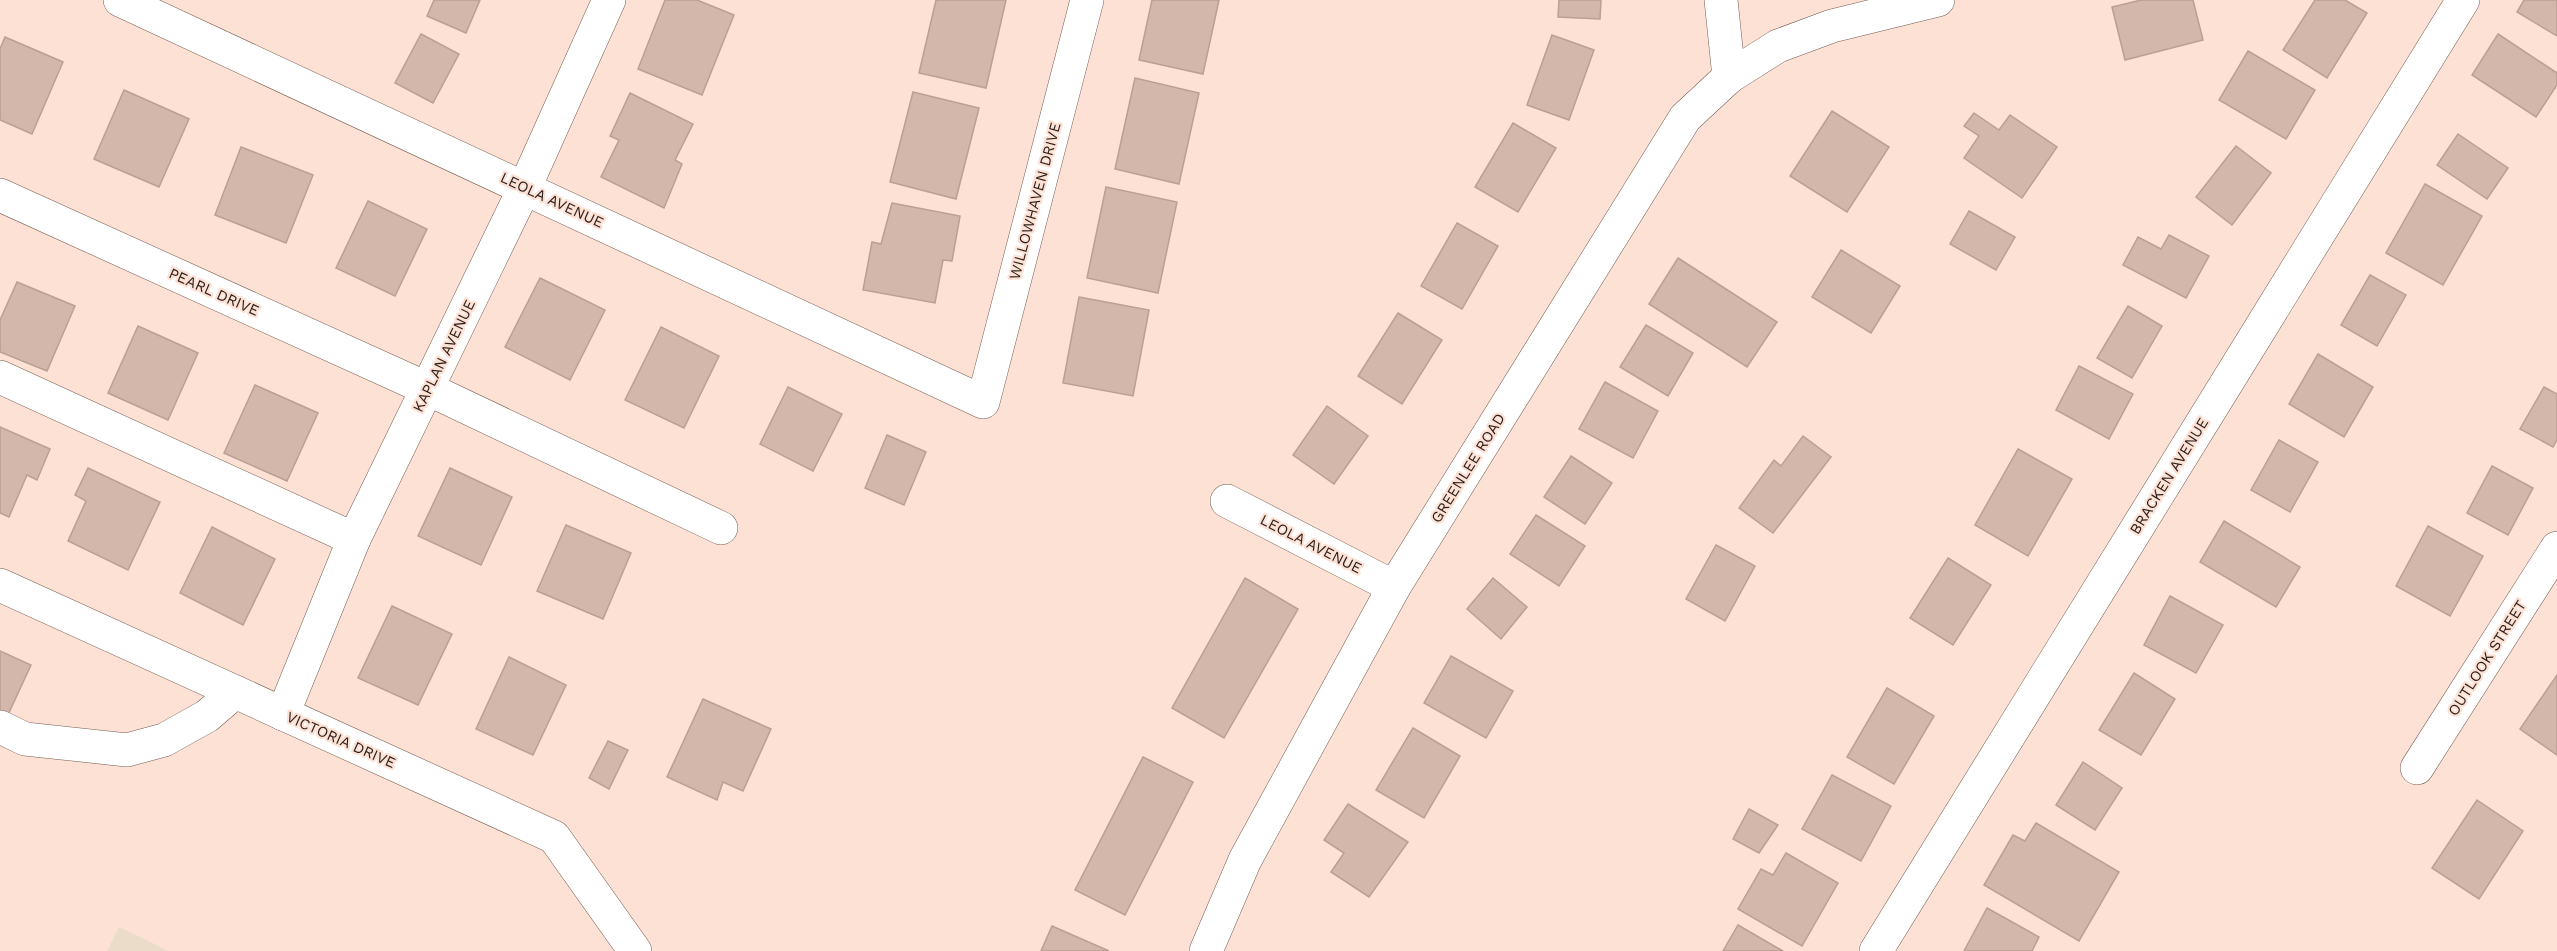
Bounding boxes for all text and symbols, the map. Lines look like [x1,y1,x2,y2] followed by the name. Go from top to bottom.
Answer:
[1005,120,1065,282] street label: WILLOWHAVEN DRIVE
[498,168,606,232] street label: LEOLA AVENUE
[166,264,262,320] street label: PEARL DRIVE
[409,297,479,415] street label: KAPLAN AVENUE
[1427,410,1509,526] street label: GREENLEE ROAD
[2126,414,2212,538] street label: BRACKEN AVENUE
[1257,511,1365,577] street label: LEOLA AVENUE
[2444,597,2530,719] street label: OUTLOOK STREET
[284,708,398,772] street label: VICTORIA DRIVE

